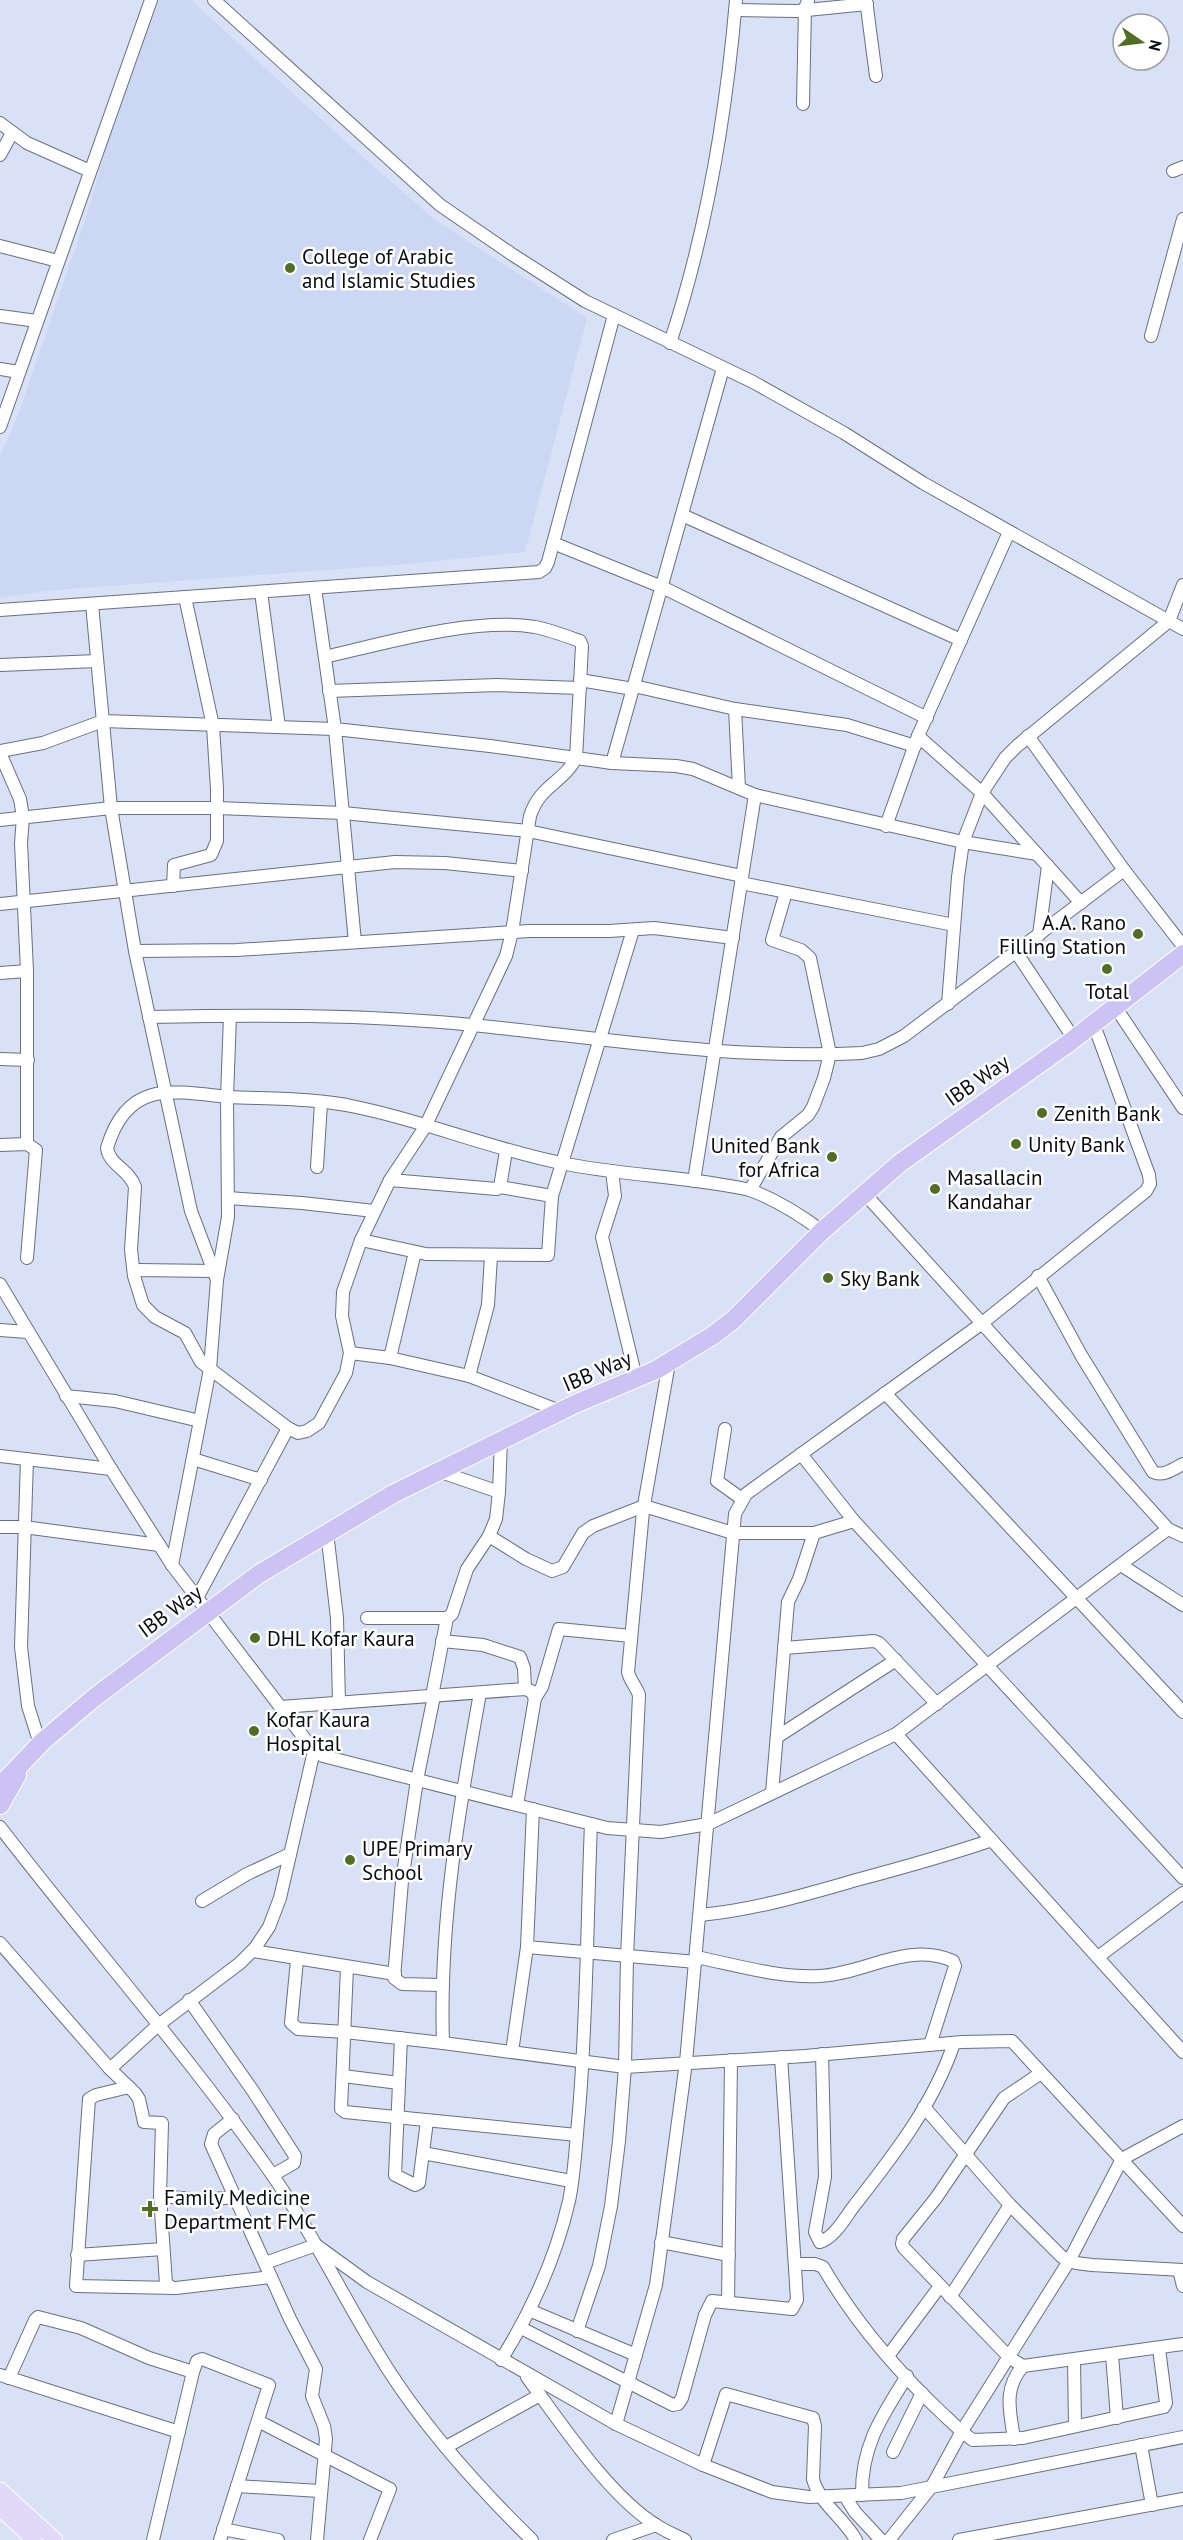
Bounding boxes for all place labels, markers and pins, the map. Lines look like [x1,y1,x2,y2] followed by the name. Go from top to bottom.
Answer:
[302,243,476,294] place label: College of Arabic and Islamic Studies
[283,261,297,275] marker: College of Arabic and Islamic Studies
[999,909,1126,960] place label: A.A. Rano Filling Station
[1131,927,1145,941] marker: A.A. Rano Filling Station
[1100,962,1114,976] marker: Total
[1085,978,1129,1005] place label: Total
[1054,1100,1161,1127] place label: Zenith Bank
[1035,1106,1049,1120] marker: Zenith Bank
[1028,1131,1125,1158] place label: Unity Bank
[711,1132,820,1183] place label: United Bank for Africa
[1009,1137,1023,1151] marker: Unity Bank
[825,1150,839,1164] marker: United Bank for Africa
[947,1164,1043,1215] place label: Masallacin Kandahar
[928,1182,942,1196] marker: Masallacin Kandahar
[840,1265,920,1292] place label: Sky Bank
[821,1271,835,1285] marker: Sky Bank
[267,1625,415,1652] place label: DHL Kofar Kaura
[248,1631,262,1645] marker: DHL Kofar Kaura
[266,1706,370,1757] place label: Kofar Kaura Hospital
[247,1724,261,1738] marker: Kofar Kaura Hospital
[362,1835,473,1886] place label: UPE Primary School
[343,1853,357,1867] marker: UPE Primary School
[164,2184,316,2235] place label: Family Medicine Department FMC
[141,2200,159,2218] marker: Family Medicine Department FMC

